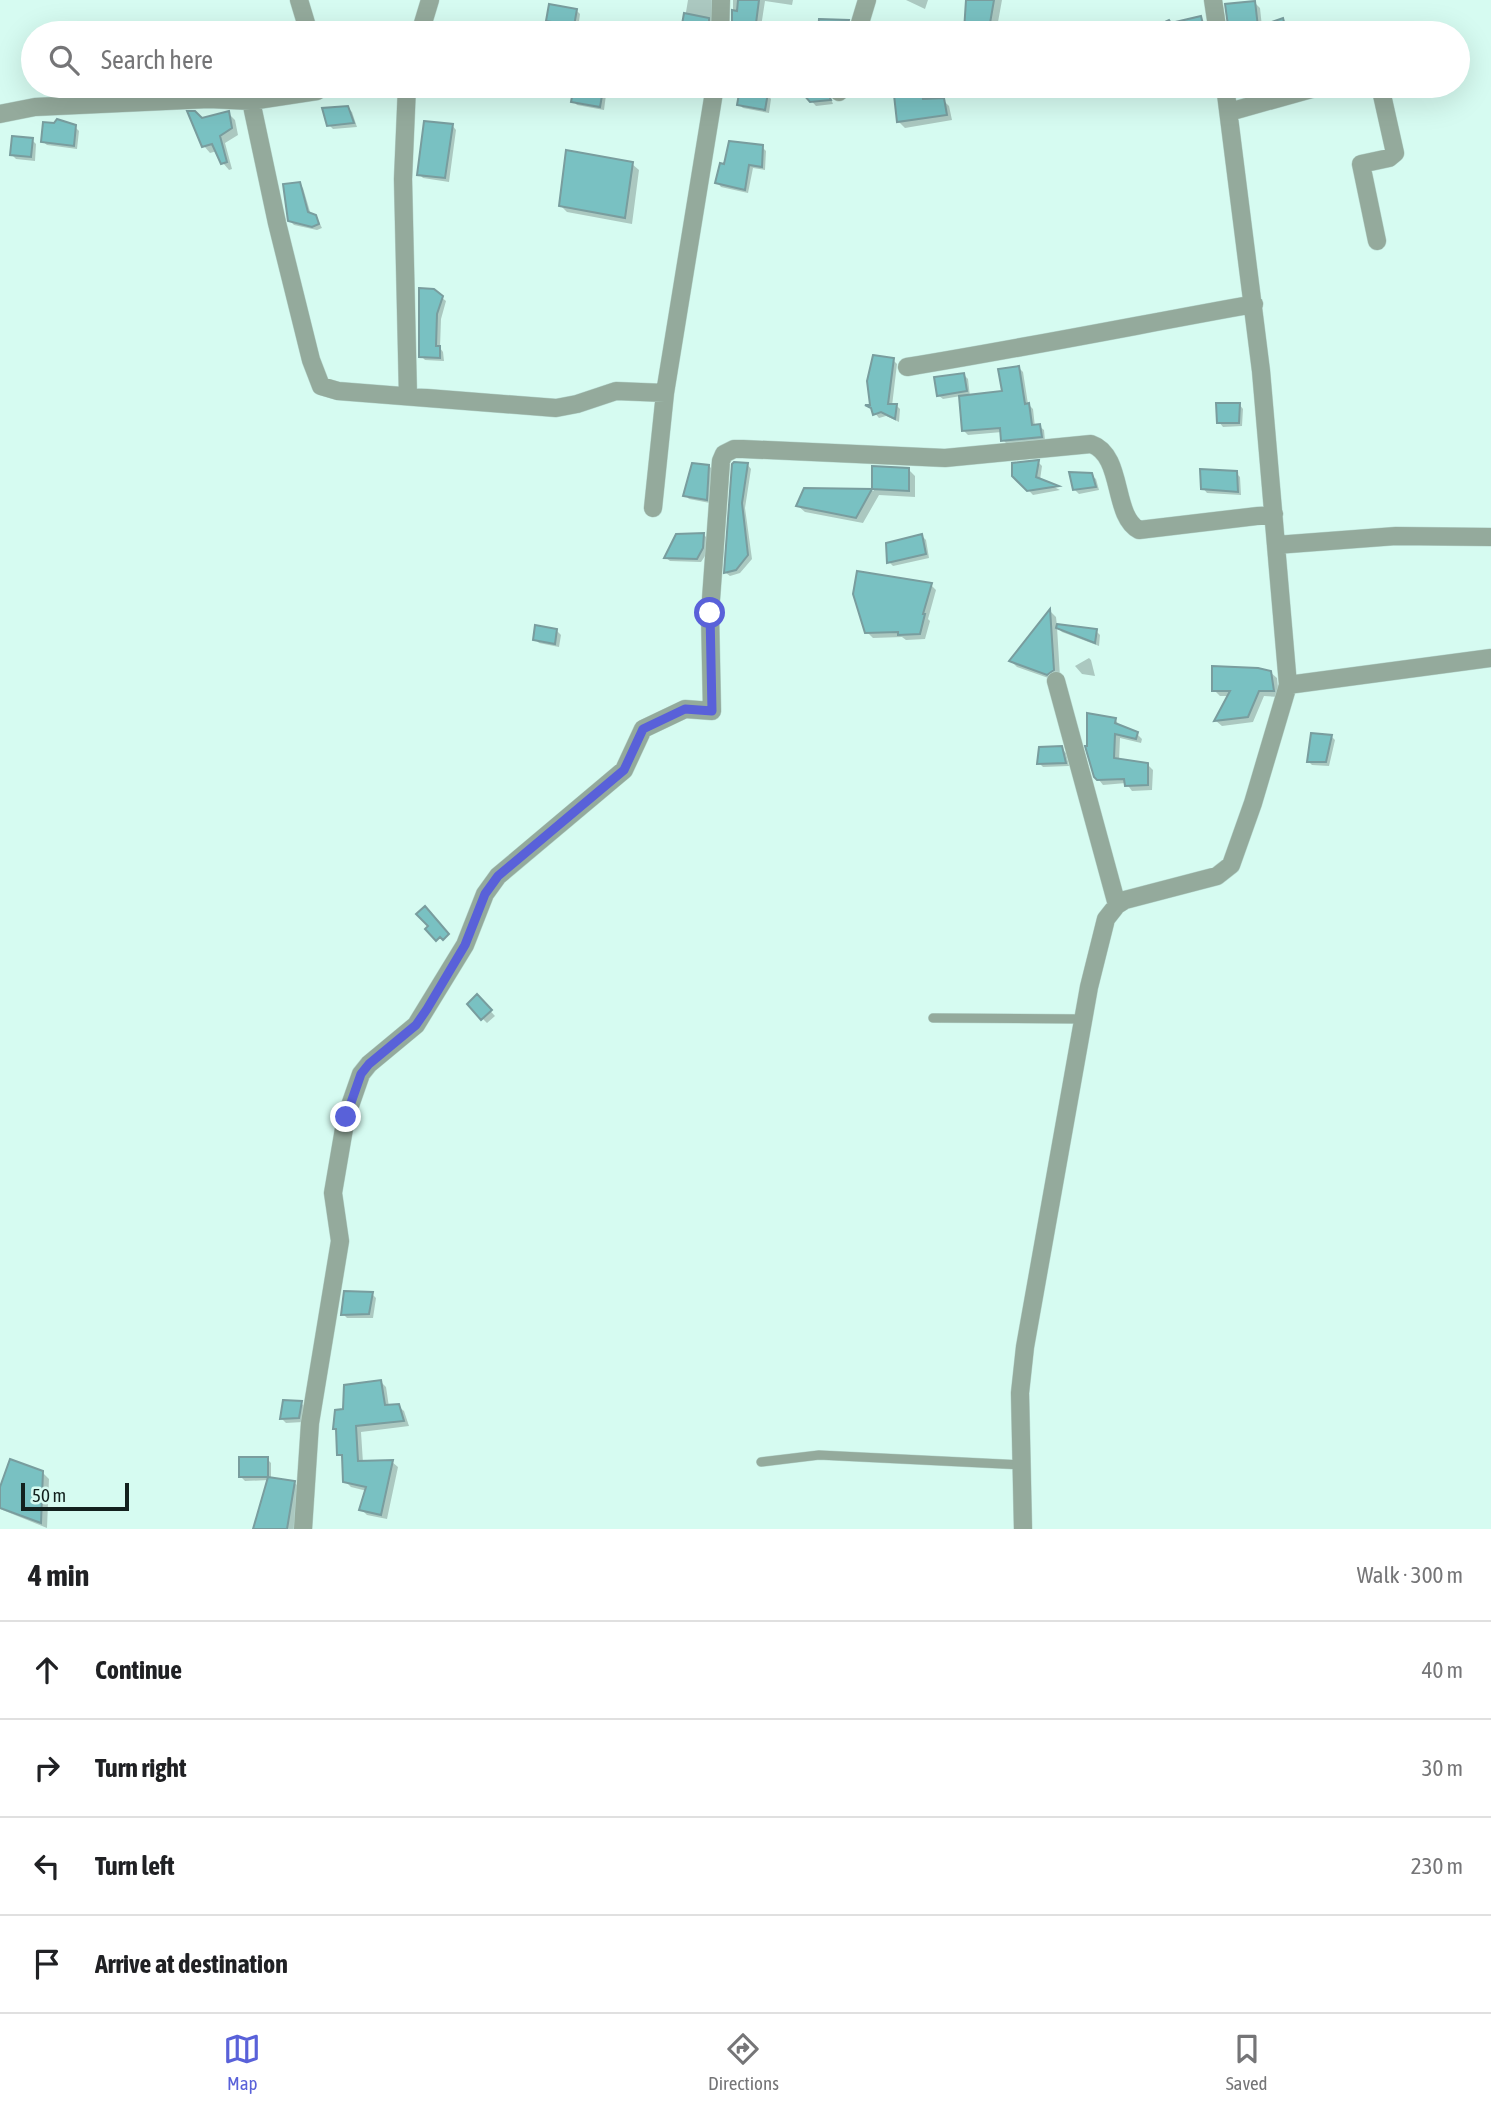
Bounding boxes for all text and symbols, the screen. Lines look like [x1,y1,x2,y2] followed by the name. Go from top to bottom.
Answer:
[21,21,1470,98] search box
[45,41,83,79] icon: search
[101,45,213,75] text: Search here
[694,597,725,628] route start
[330,1101,361,1132] route end
[21,1480,130,1512] scale bar
[32,1484,66,1506] text: 50 m
[28,1558,89,1592] text: 4 min
[1357,1562,1463,1588] text: Walk · 300 m
[28,1651,66,1689] icon: ahead
[95,1655,182,1685] text: Continue
[1422,1657,1463,1683] text: 40 m
[28,1749,66,1787] icon: right
[95,1753,186,1783] text: Turn right
[1422,1755,1463,1781] text: 30 m
[28,1847,66,1885] icon: left
[95,1851,175,1881] text: Turn left
[1411,1853,1463,1879] text: 230 m
[28,1945,66,1983] icon: arrive
[95,1949,288,1979] text: Arrive at destination
[223,2030,261,2094] tab: Map
[708,2030,779,2094] tab: Directions
[1226,2030,1268,2094] tab: Saved

